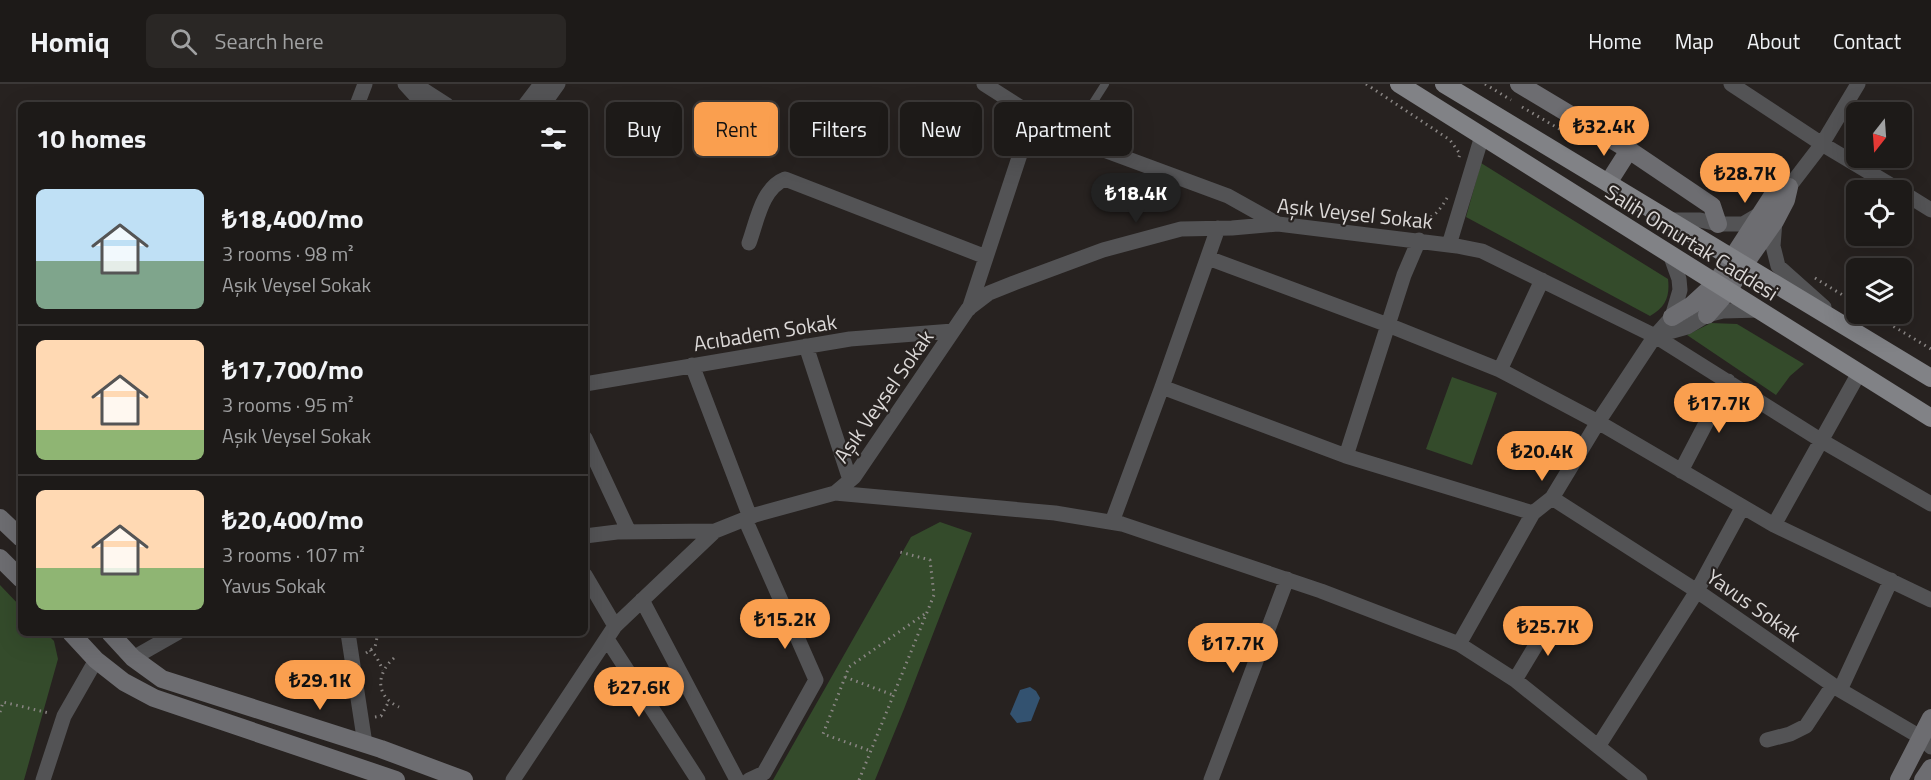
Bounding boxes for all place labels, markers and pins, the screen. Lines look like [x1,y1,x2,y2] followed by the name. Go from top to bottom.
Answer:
[1555,106,1653,157] pin: ₺32.4K
[1696,153,1794,204] pin: ₺28.7K
[1087,173,1185,224] pin: ₺18.4K
[1670,383,1768,434] pin: ₺17.7K
[1493,431,1591,482] pin: ₺20.4K
[736,599,834,650] pin: ₺15.2K
[1499,606,1597,657] pin: ₺25.7K
[1184,623,1282,674] pin: ₺17.7K
[271,660,369,711] pin: ₺29.1K
[590,667,688,718] pin: ₺27.6K

